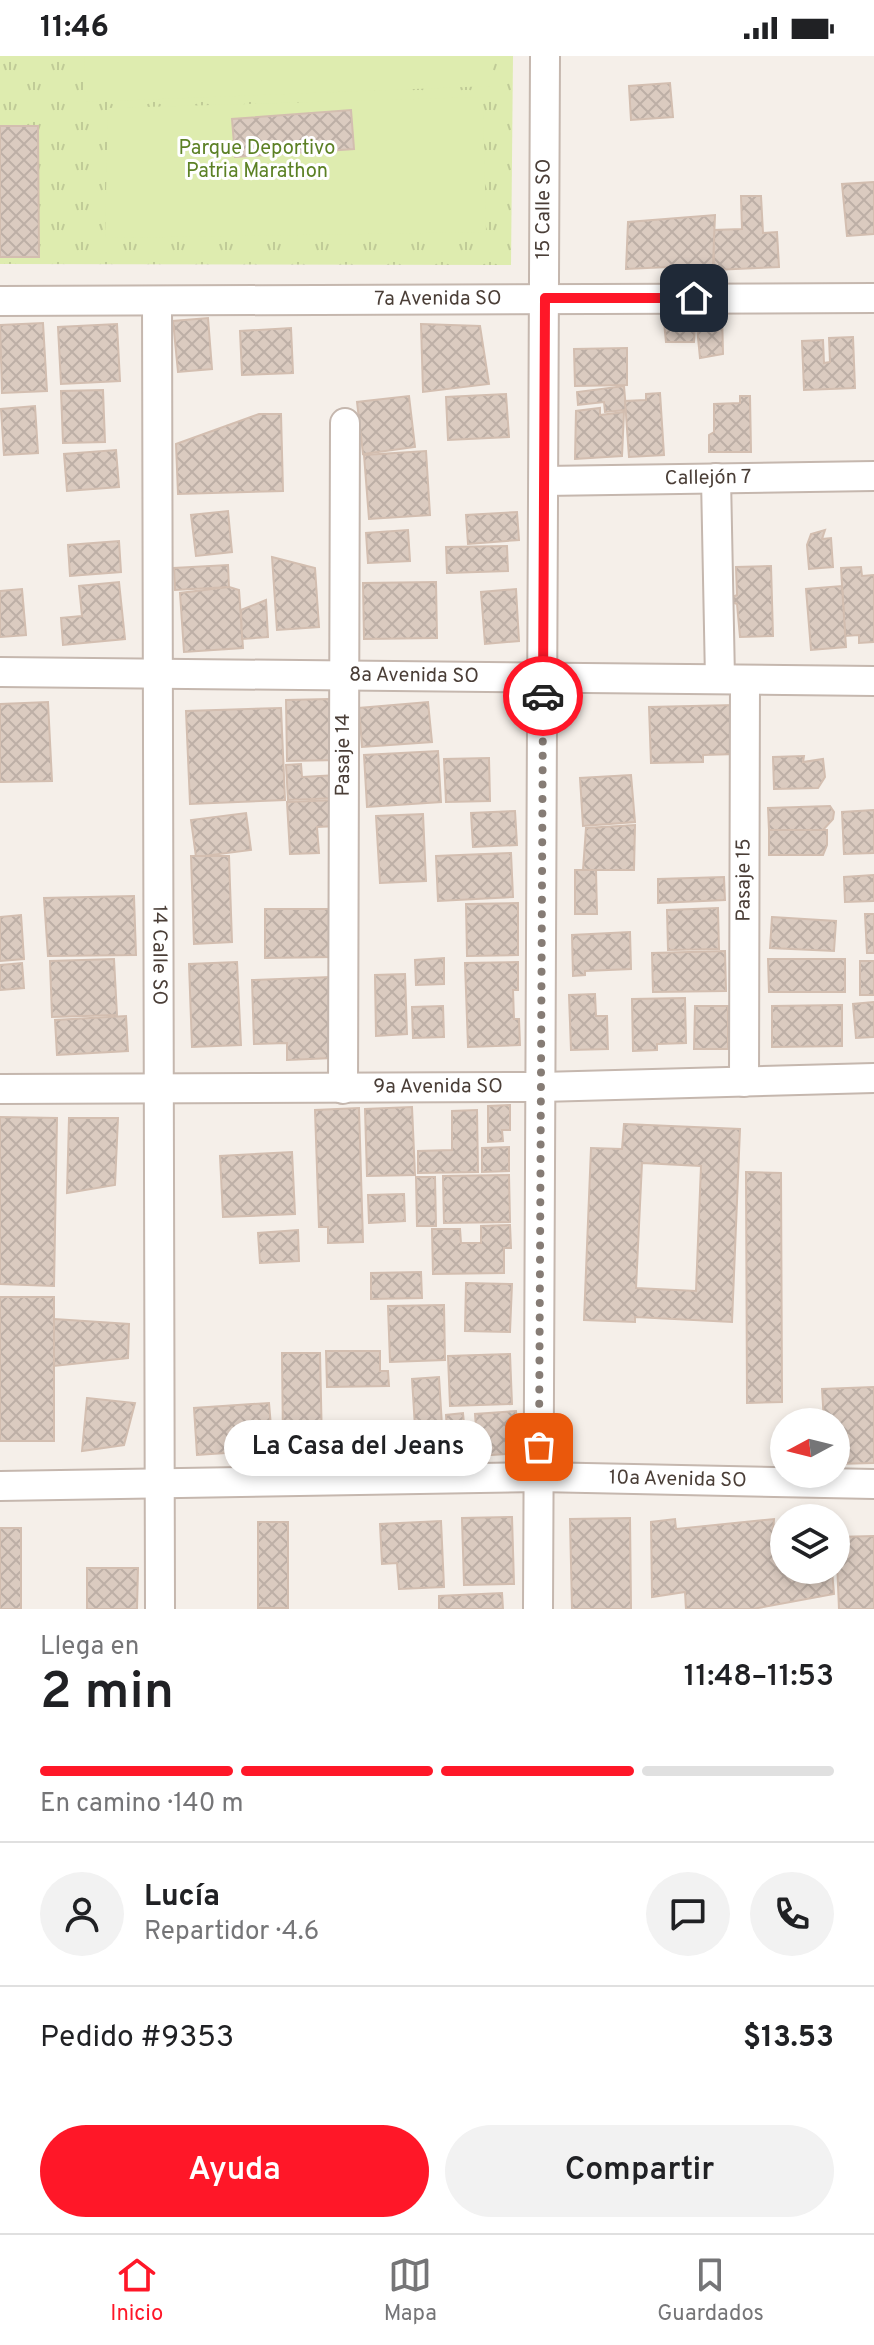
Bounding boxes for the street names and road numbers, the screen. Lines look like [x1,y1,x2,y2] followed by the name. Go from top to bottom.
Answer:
[531,159,558,259] street label: 15 Calle SO
[374,286,502,313] street label: 7a Avenida SO
[664,465,751,492] street label: Callejón 7
[349,663,479,690] street label: 8a Avenida SO
[331,713,357,797] street label: Pasaje 14
[731,838,758,922] street label: Pasaje 15
[145,905,172,1005] street label: 14 Calle SO
[373,1074,503,1101] street label: 9a Avenida SO
[609,1465,747,1494] street label: 10a Avenida SO

